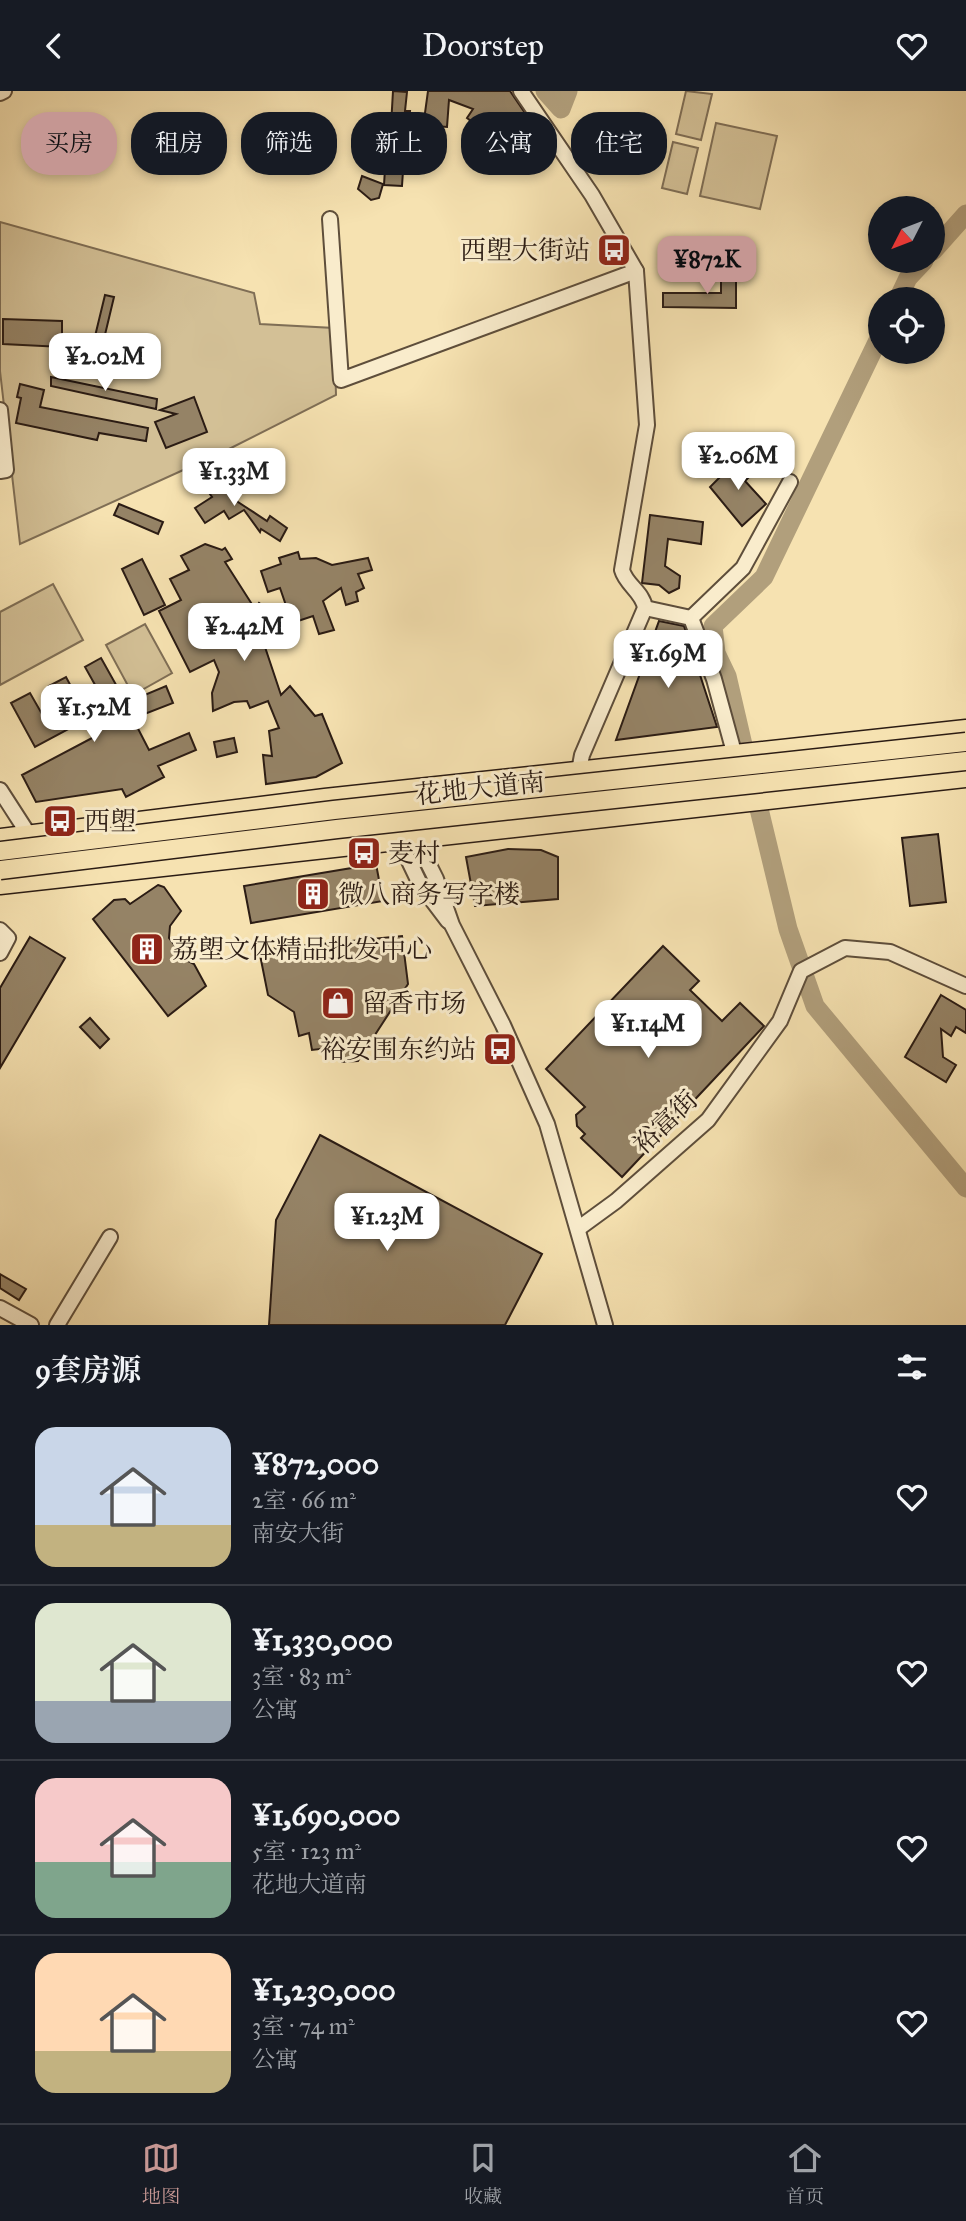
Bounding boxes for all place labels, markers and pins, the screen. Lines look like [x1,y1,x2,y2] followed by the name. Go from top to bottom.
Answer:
[595,231,633,269] bus stop icon: 西塱大街站
[460,234,590,266] place label: 西塱大街站
[658,237,756,296] pin: ¥872K
[48,334,162,393] pin: ¥2.02M
[681,433,795,492] pin: ¥2.06M
[177,449,291,508] pin: ¥1.33M
[187,603,301,663] pin: ¥2.42M
[611,631,725,690] pin: ¥1.69M
[37,685,151,744] pin: ¥1.52M
[41,802,79,840] bus stop icon: 西塱
[84,805,136,837] place label: 西塱
[345,834,383,872] bus stop icon: 麦村
[388,837,440,869] place label: 麦村
[294,875,332,913] building icon: 微八商务写字楼
[338,878,520,910] place label: 微八商务写字楼
[128,930,166,968] building icon: 荔塱文体精品批发中心
[172,933,432,965] place label: 荔塱文体精品批发中心
[319,984,357,1022] shop icon: 留香市场
[362,987,466,1019] place label: 留香市场
[591,1000,705,1060] pin: ¥1.14M
[481,1030,519,1068] bus stop icon: 裕安围东约站
[320,1033,476,1065] place label: 裕安围东约站
[330,1193,444,1253] pin: ¥1.23M

